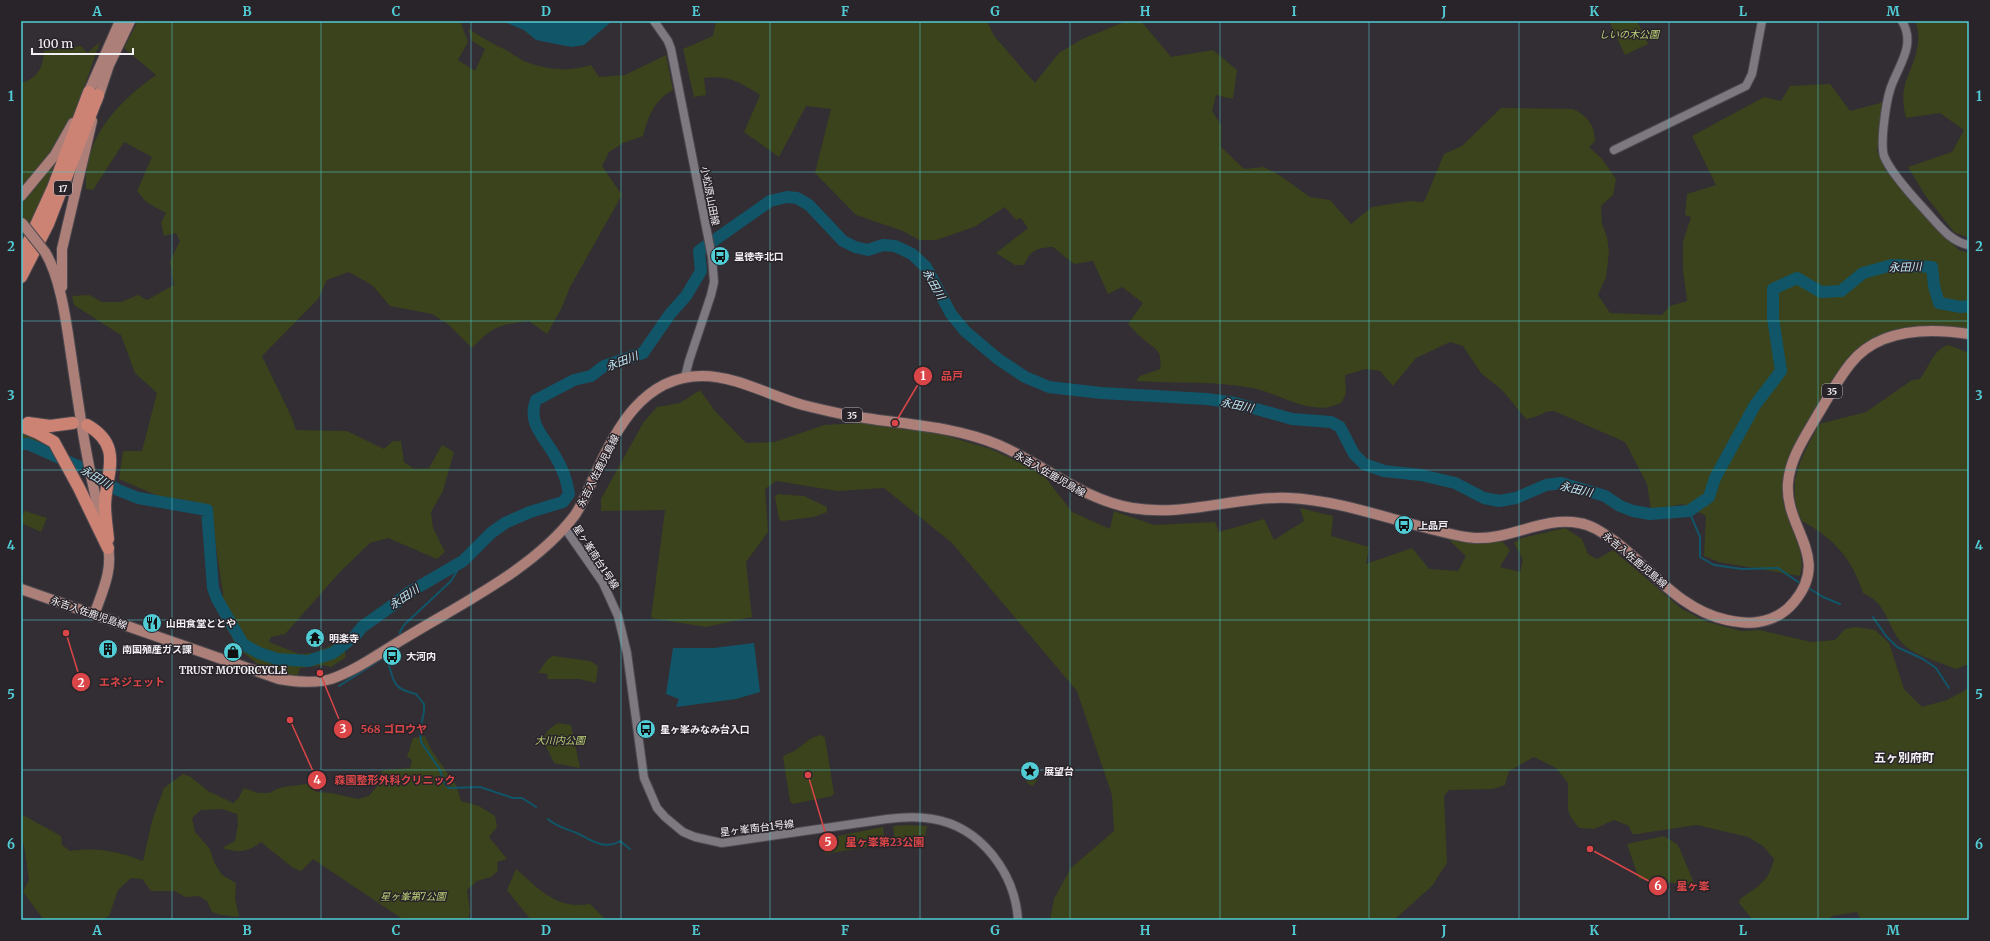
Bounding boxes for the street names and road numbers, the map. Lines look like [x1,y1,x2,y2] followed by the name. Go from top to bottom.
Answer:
[698,165,722,227] street label: 小松原山田線
[54,181,72,195] road number: 17
[1822,384,1842,398] road number: 35
[842,408,862,422] road number: 35
[574,432,622,510] street label: 永吉入佐鹿児島線
[1012,448,1088,500] street label: 永吉入佐鹿児島線
[570,522,622,592] street label: 星ヶ峯南台1号線
[1600,529,1670,591] street label: 永吉入佐鹿児島線
[49,594,129,632] street label: 永吉入佐鹿児島線
[719,817,795,839] street label: 星ヶ峯南台1号線

